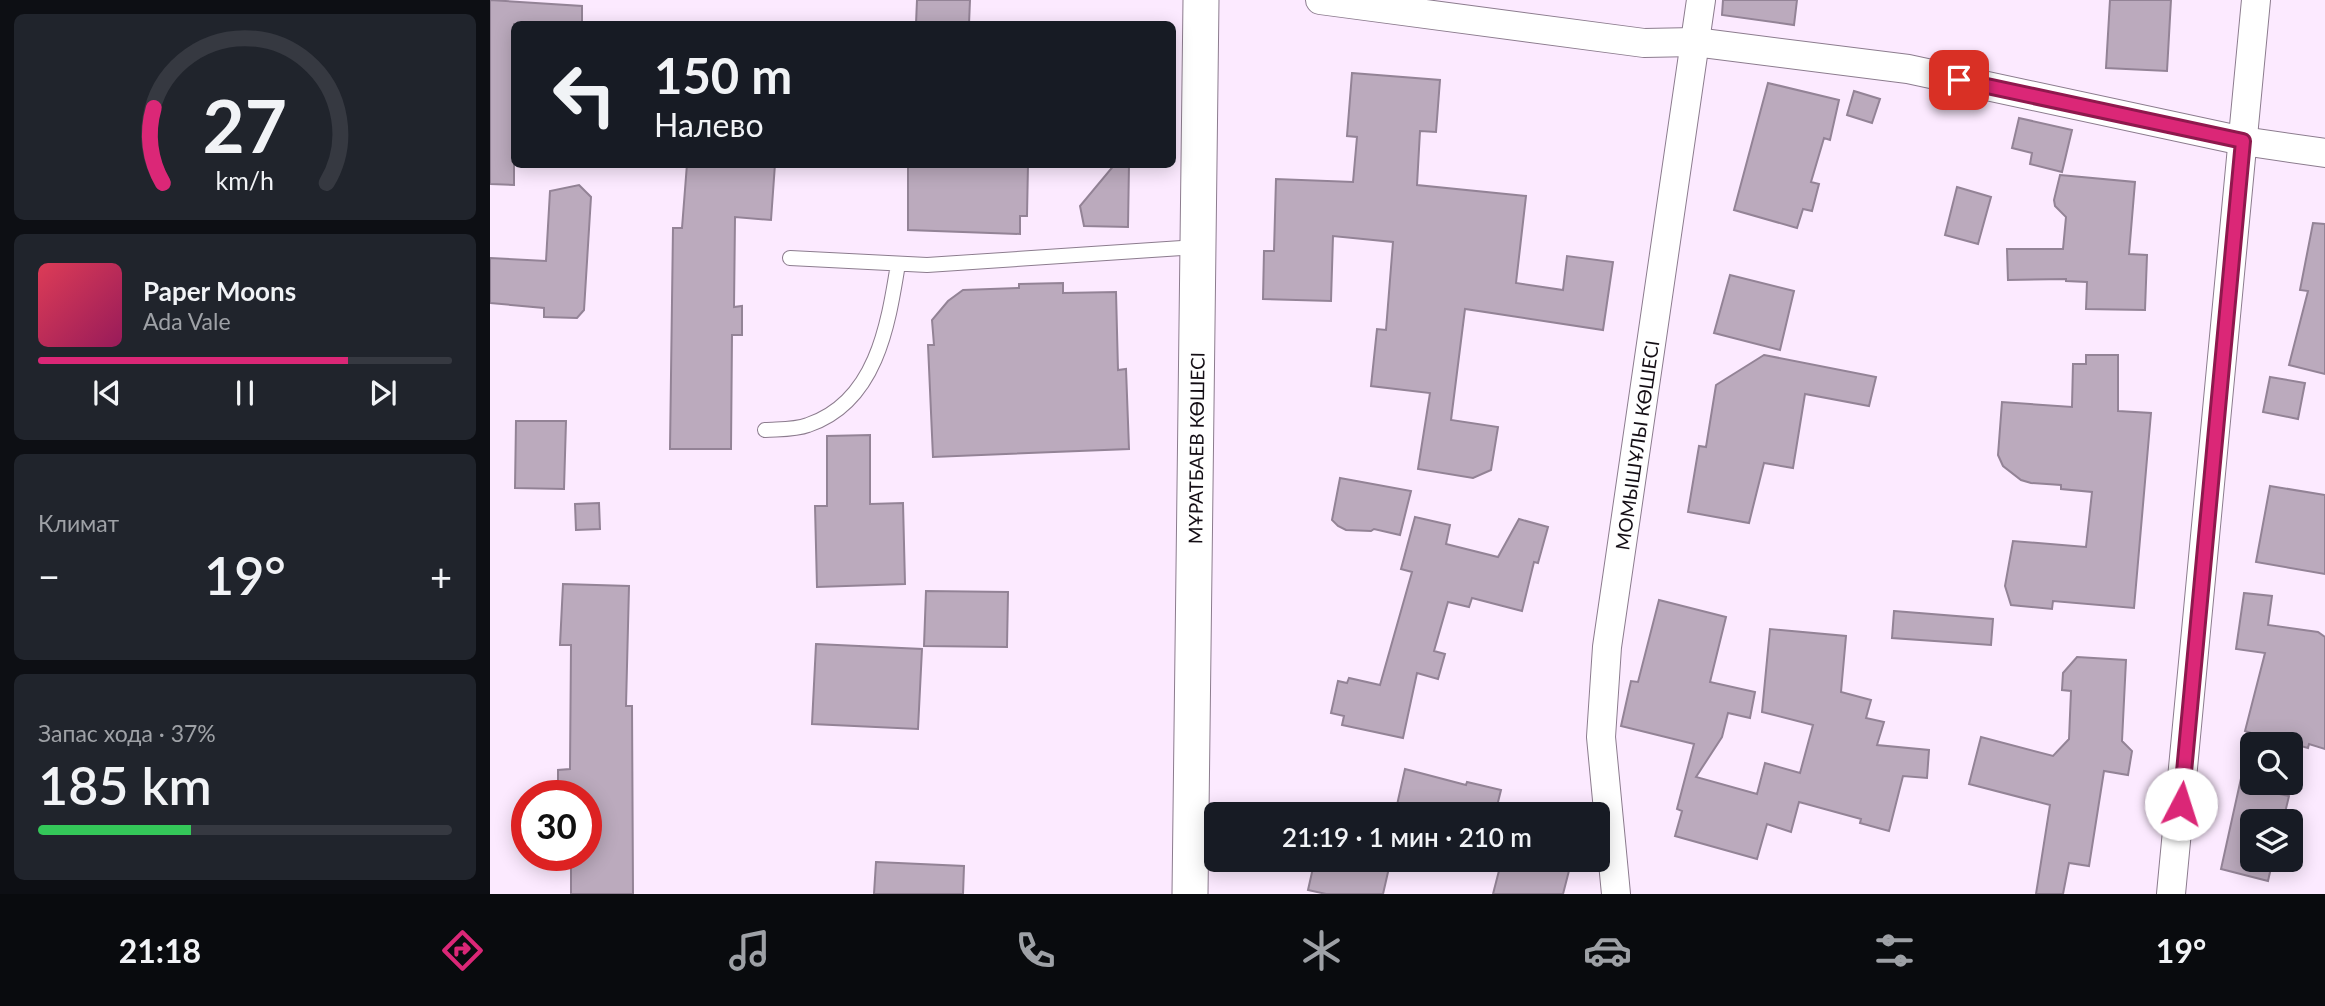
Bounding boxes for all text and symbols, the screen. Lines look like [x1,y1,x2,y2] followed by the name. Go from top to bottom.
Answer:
[654,46,792,104] text: 150 m
[539,49,630,140] icon: left
[1929,50,1989,110] pin
[1940,61,1978,99] icon: arrive
[203,81,287,169] text: 27
[654,105,764,144] text: Налево
[216,165,274,195] text: km/h
[143,275,296,307] text: Paper Moons
[143,307,231,335] text: Ada Vale
[1610,339,1663,551] street label: МОМЫШҰЛЫ КӨШЕСІ
[1183,352,1208,544] street label: МҰРАТБАЕВ КӨШЕСІ
[88,374,126,412] icon: previous
[226,374,264,412] icon: pause
[364,374,402,412] icon: next
[38,509,119,537] text: Климат
[204,544,286,606] text: 19°
[38,553,60,599] text: −
[430,553,452,599] text: +
[38,719,216,747] text: Запас хода · 37%
[2240,732,2303,872] map controls
[2240,732,2303,795] button: search
[38,754,212,816] text: 185 km
[2144,767,2218,841] position arrow
[511,780,602,871] speed limit sign: 30
[2240,809,2303,872] button: layers
[1282,821,1532,853] text: 21:19 · 1 мин · 210 m
[438,926,487,975] icon: directions
[725,926,774,975] icon: music
[1011,926,1060,975] icon: phone
[1297,926,1346,975] icon: climate
[1583,926,1632,975] icon: car
[1870,926,1919,975] icon: filters
[119,931,201,970] text: 21:18
[2156,931,2206,970] text: 19°

